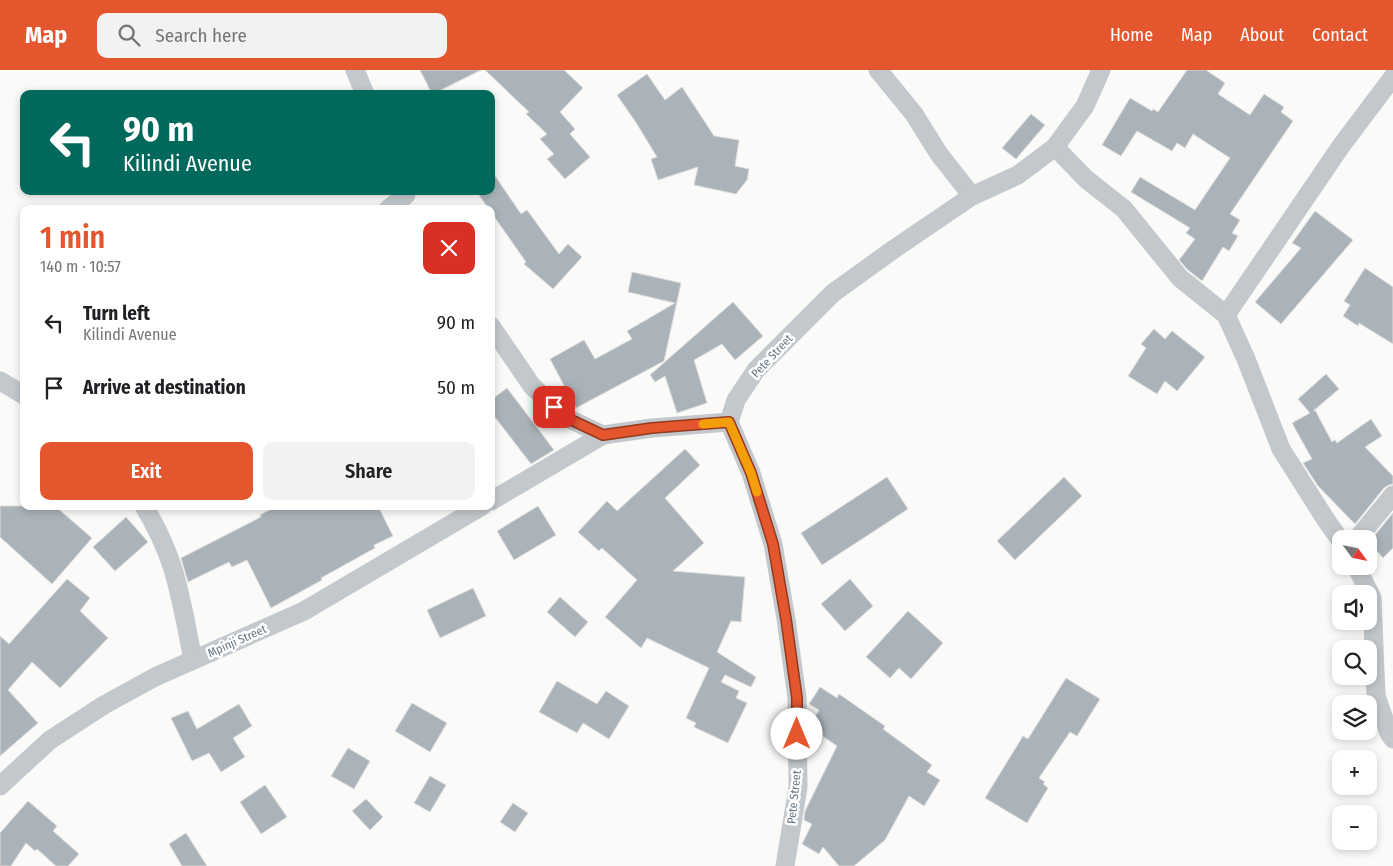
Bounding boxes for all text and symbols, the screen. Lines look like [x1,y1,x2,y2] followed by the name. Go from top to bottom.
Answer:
[97,13,447,58] search box
[25,21,67,49] text: Map
[115,21,143,49] icon: search
[155,24,247,47] text: Search here
[1110,24,1153,46] text: Home
[1181,24,1212,46] text: Map
[1240,24,1284,46] text: About
[1312,24,1368,46] text: Contact
[123,108,194,150] text: 90 m
[40,110,105,175] icon: left
[123,150,252,177] text: Kilindi Avenue
[40,220,105,256] text: 1 min
[423,222,475,274] button: close
[40,257,121,276] text: 140 m · 10:57
[83,302,150,325] text: Turn left
[40,309,68,337] icon: left
[437,311,475,334] text: 90 m
[83,325,177,344] text: Kilindi Avenue
[749,331,796,380] street label: Pete Street
[40,374,68,402] icon: arrive
[83,376,246,399] text: Arrive at destination
[437,376,475,399] text: 50 m
[533,386,575,428] pin
[540,393,568,421] icon: arrive
[40,442,253,500] button: Exit
[263,442,475,500] button: Share
[1332,530,1378,575] north arrow
[1332,530,1377,850] map controls
[1332,585,1377,630] button: sound
[206,622,269,660] street label: Mpinji Street
[1332,640,1377,685] button: search
[1332,695,1377,740] button: layers
[770,707,822,759] position arrow
[1332,750,1377,795] button: +
[784,769,804,825] street label: Pete Street
[1332,805,1377,850] button: −

